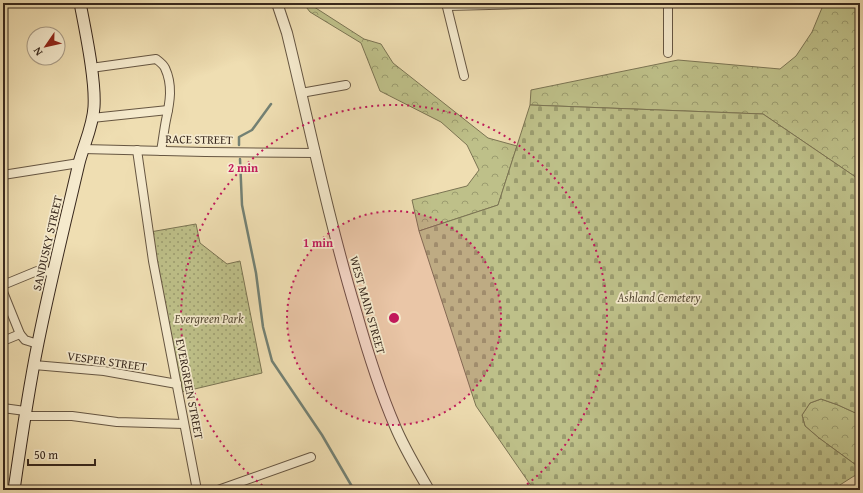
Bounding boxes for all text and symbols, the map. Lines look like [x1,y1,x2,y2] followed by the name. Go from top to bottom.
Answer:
[26,26,66,66] north arrow
[29,44,46,59] text: N
[165,130,233,148] street label: RACE STREET
[228,159,258,176] text: 2 min
[28,193,66,292] street label: SANDUSKY STREET
[303,234,333,251] text: 1 min
[346,254,390,356] street label: WEST MAIN STREET
[617,289,701,306] park label: Ashland Cemetery
[173,310,244,327] park label: Evergreen Park
[387,311,401,325] centre of rings
[172,337,208,441] street label: EVERGREEN STREET
[66,347,148,375] street label: VESPER STREET
[28,441,95,467] scale bar
[34,446,58,463] text: 50 m

